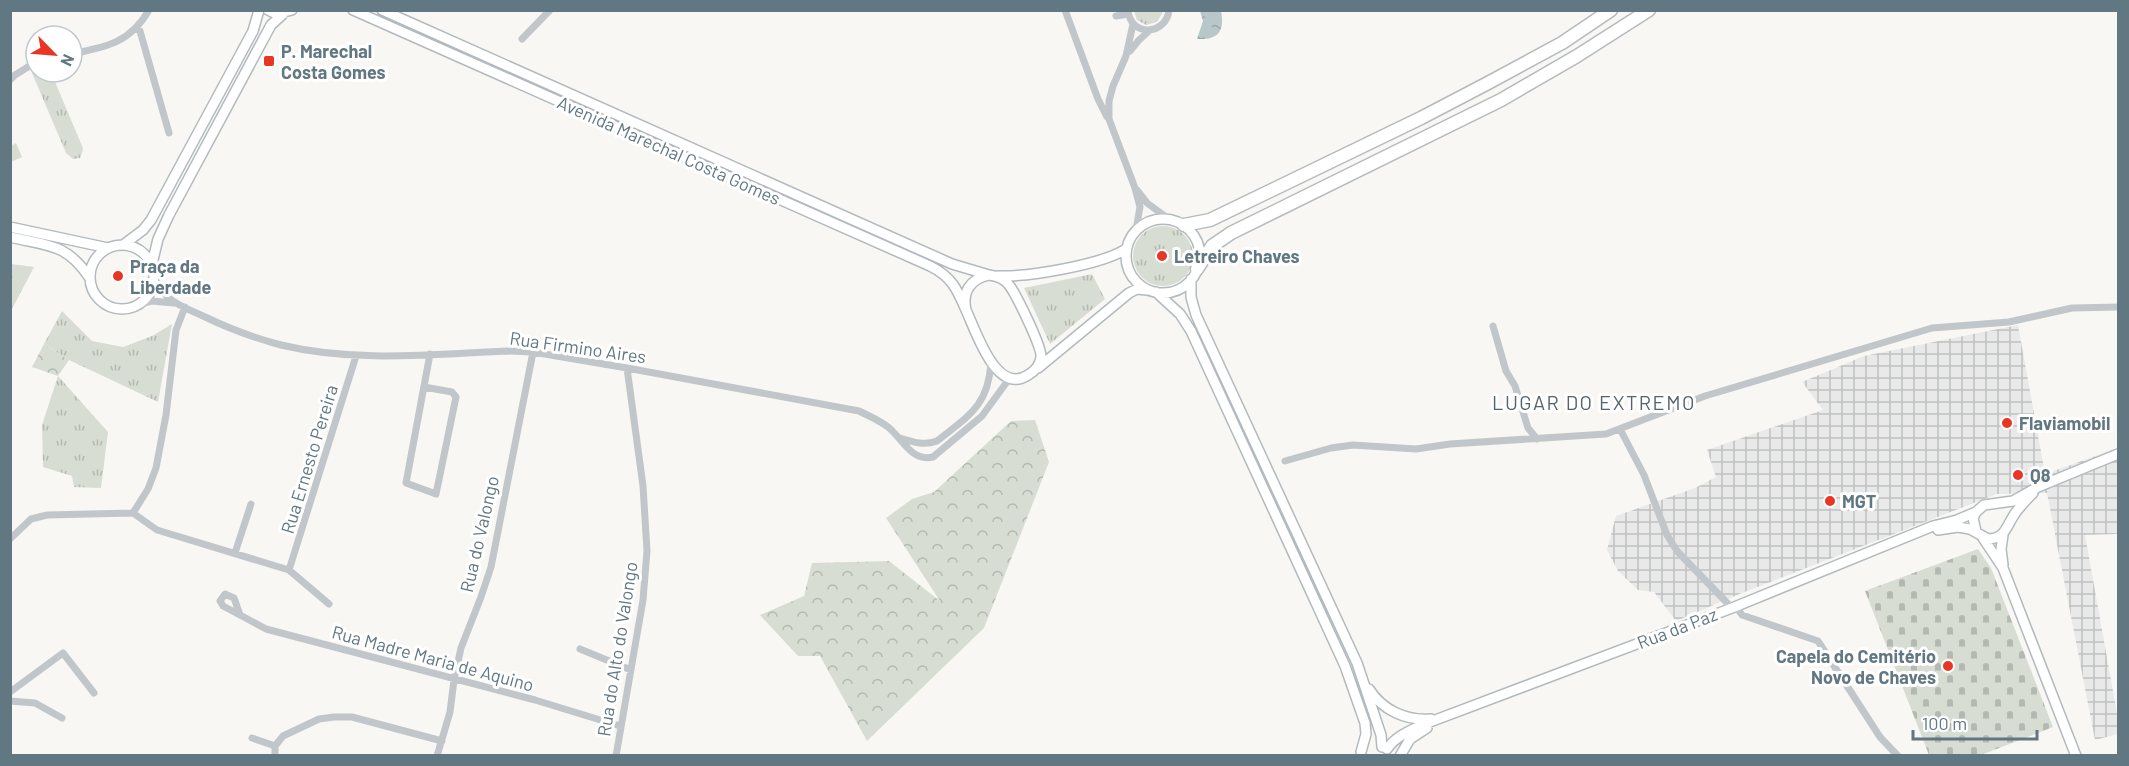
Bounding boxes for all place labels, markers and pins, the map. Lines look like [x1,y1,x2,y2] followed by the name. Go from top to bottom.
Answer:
[281,40,386,83] place label: P. Marechal Costa Gomes
[262,54,276,68] marker: P. Marechal Costa Gomes
[1174,245,1300,267] place label: Letreiro Chaves
[1155,249,1169,263] marker: Letreiro Chaves
[130,255,211,298] place label: Praça da Liberdade
[111,269,125,283] marker: Praça da Liberdade
[2019,412,2110,434] place label: Flaviamobil
[2000,416,2014,430] marker: Flaviamobil
[2030,464,2051,486] place label: Q8
[2011,468,2025,482] marker: Q8
[1842,490,1877,512] place label: MGT
[1823,494,1837,508] marker: MGT
[1776,645,1936,688] place label: Capela do Cemitério Novo de Chaves
[1941,659,1955,673] marker: Capela do Cemitério Novo de Chaves

